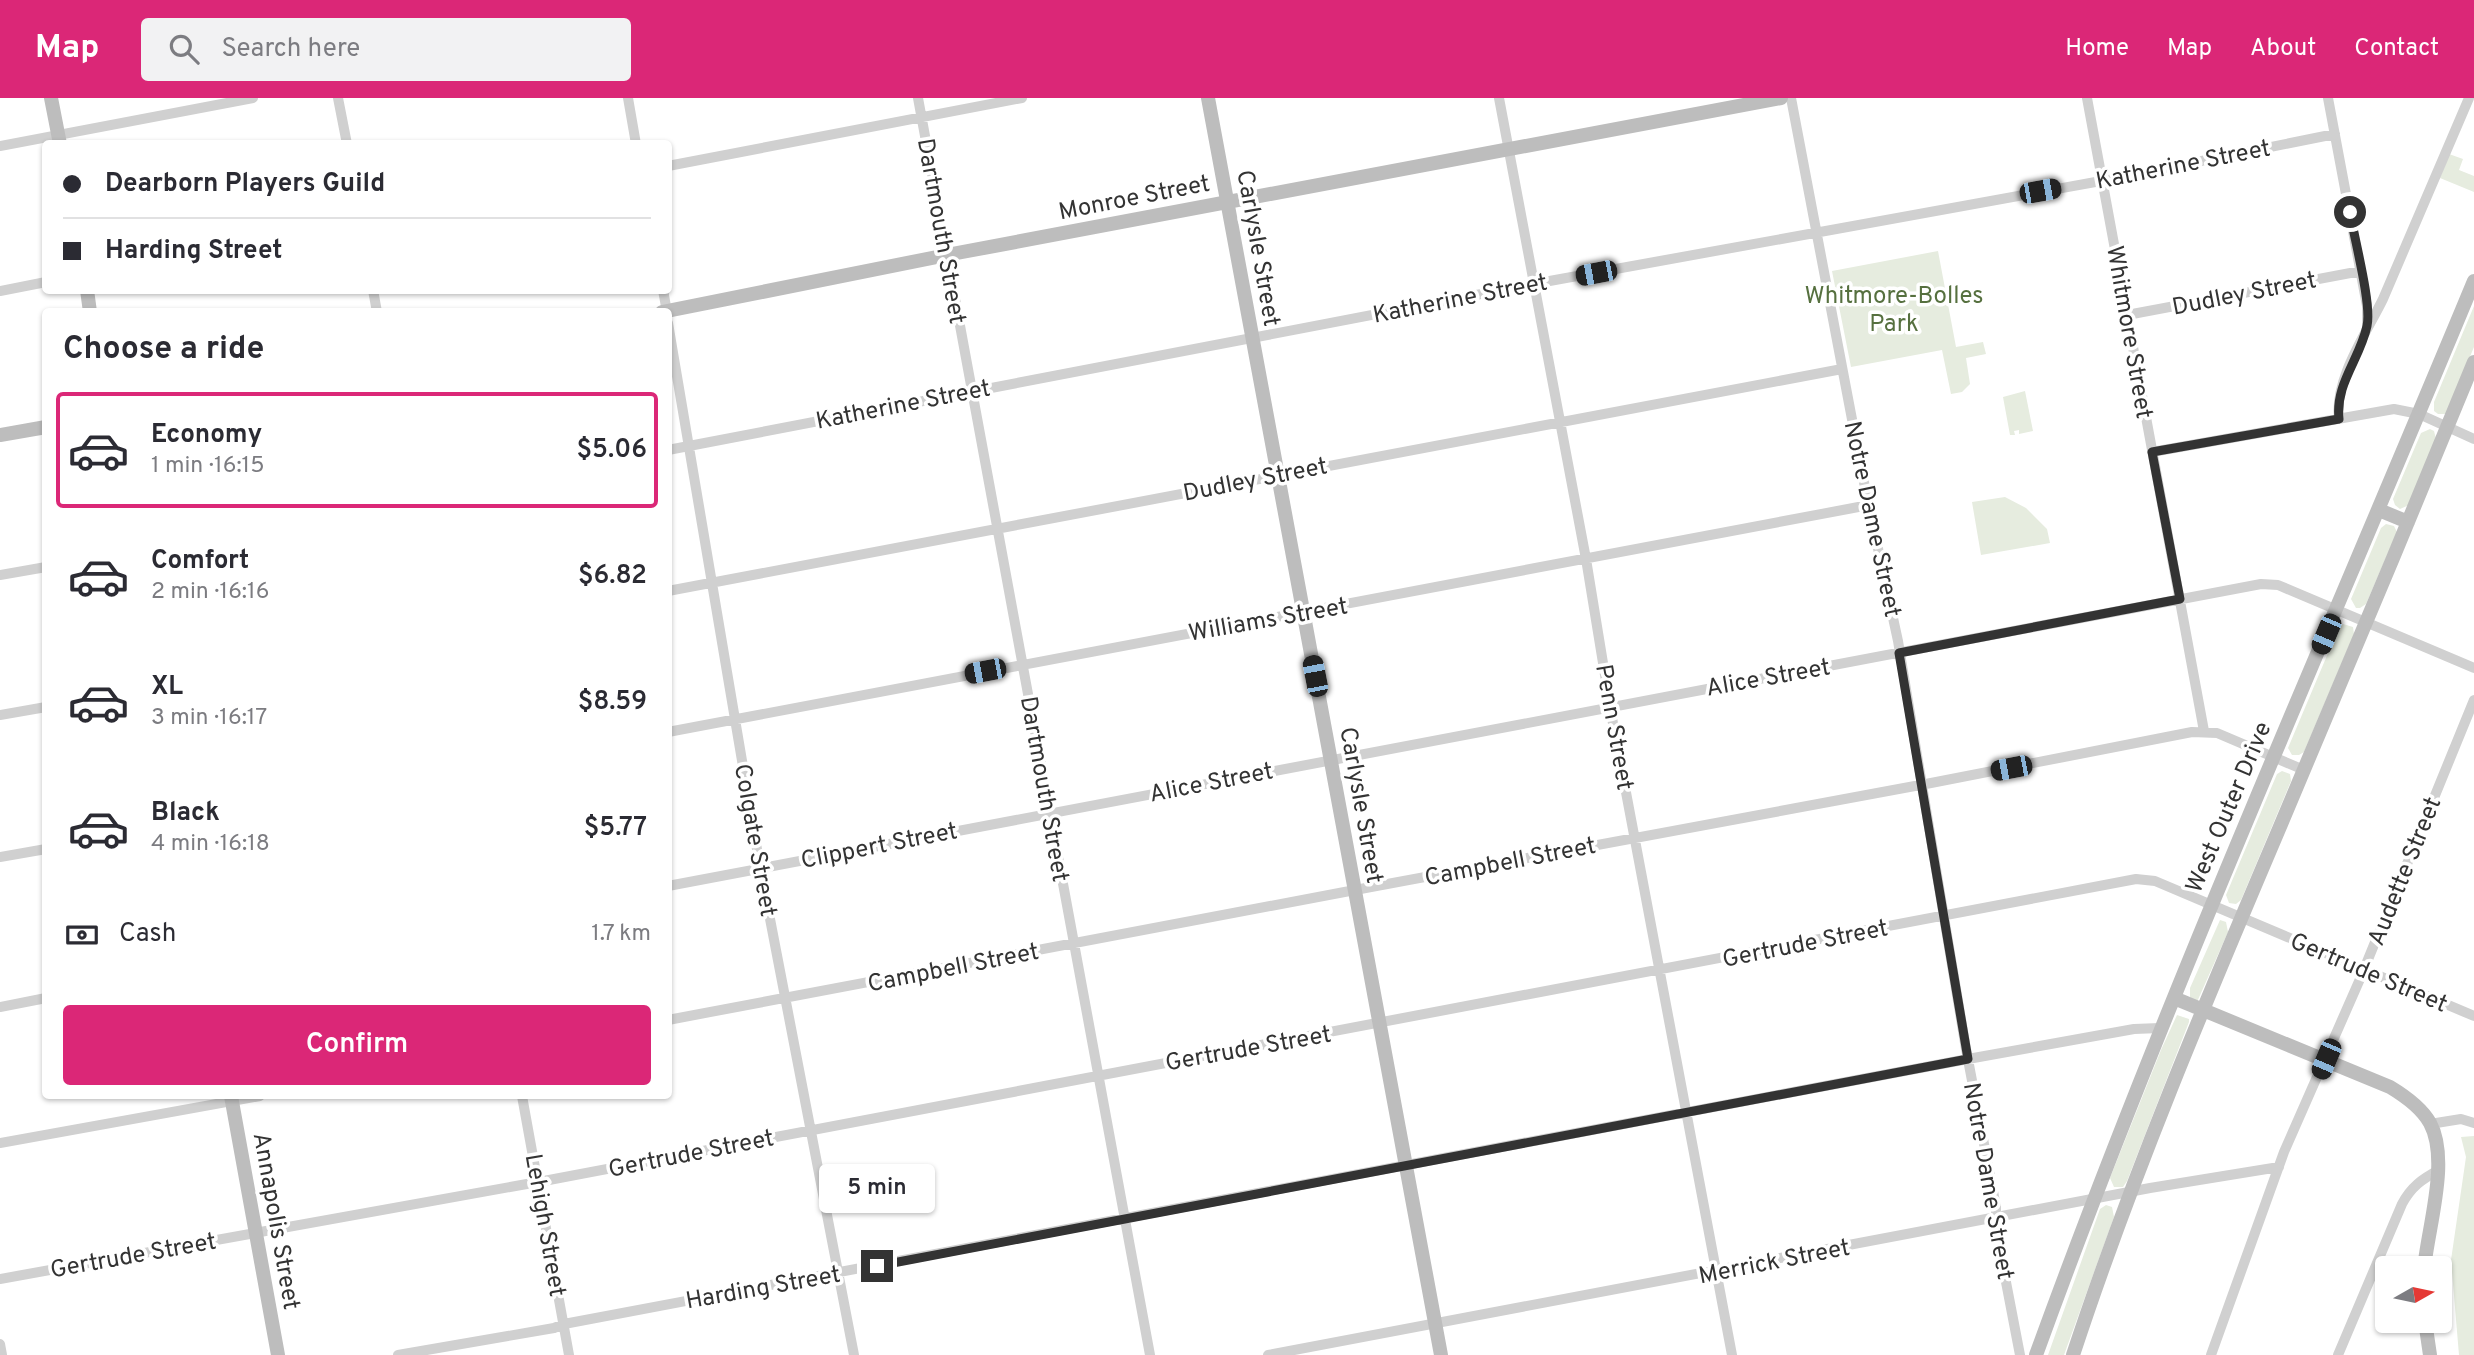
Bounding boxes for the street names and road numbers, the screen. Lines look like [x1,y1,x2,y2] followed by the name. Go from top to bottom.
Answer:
[2094,134,2273,198] street label: Katherine Street
[909,136,971,327] street label: Dartmouth Street
[1229,168,1286,329] street label: Carlysle Street
[1056,170,1213,228] street label: Monroe Street
[2098,243,2158,421] street label: Whitmore Street
[2170,266,2319,324] street label: Dudley Street
[1371,268,1550,332] street label: Katherine Street
[814,374,993,438] street label: Katherine Street
[1836,419,1906,620] street label: Notre Dame Street
[1181,452,1330,510] street label: Dudley Street
[1186,592,1350,650] street label: Williams Street
[1704,653,1833,705] street label: Alice Street
[1587,662,1639,793] street label: Penn Street
[1012,694,1074,885] street label: Dartmouth Street
[2180,718,2279,898] street label: West Outer Drive
[1332,725,1389,886] street label: Carlysle Street
[1147,757,1276,811] street label: Alice Street
[726,762,782,919] street label: Colgate Street
[2362,793,2449,951] street label: Audette Street
[799,817,960,877] street label: Clippert Street
[1422,832,1599,894] street label: Campbell Street
[1720,914,1891,976] street label: Gertrude Street
[2285,927,2451,1020] street label: Gertrude Street
[865,938,1042,1000] street label: Campbell Street
[1163,1021,1334,1079] street label: Gertrude Street
[1955,1080,2019,1282] street label: Notre Dame Street
[606,1124,777,1186] street label: Gertrude Street
[245,1130,305,1312] street label: Annapolis Street
[517,1151,571,1299] street label: Lehigh Street
[48,1228,219,1286] street label: Gertrude Street
[1696,1234,1853,1292] street label: Merrick Street
[684,1261,843,1317] street label: Harding Street

